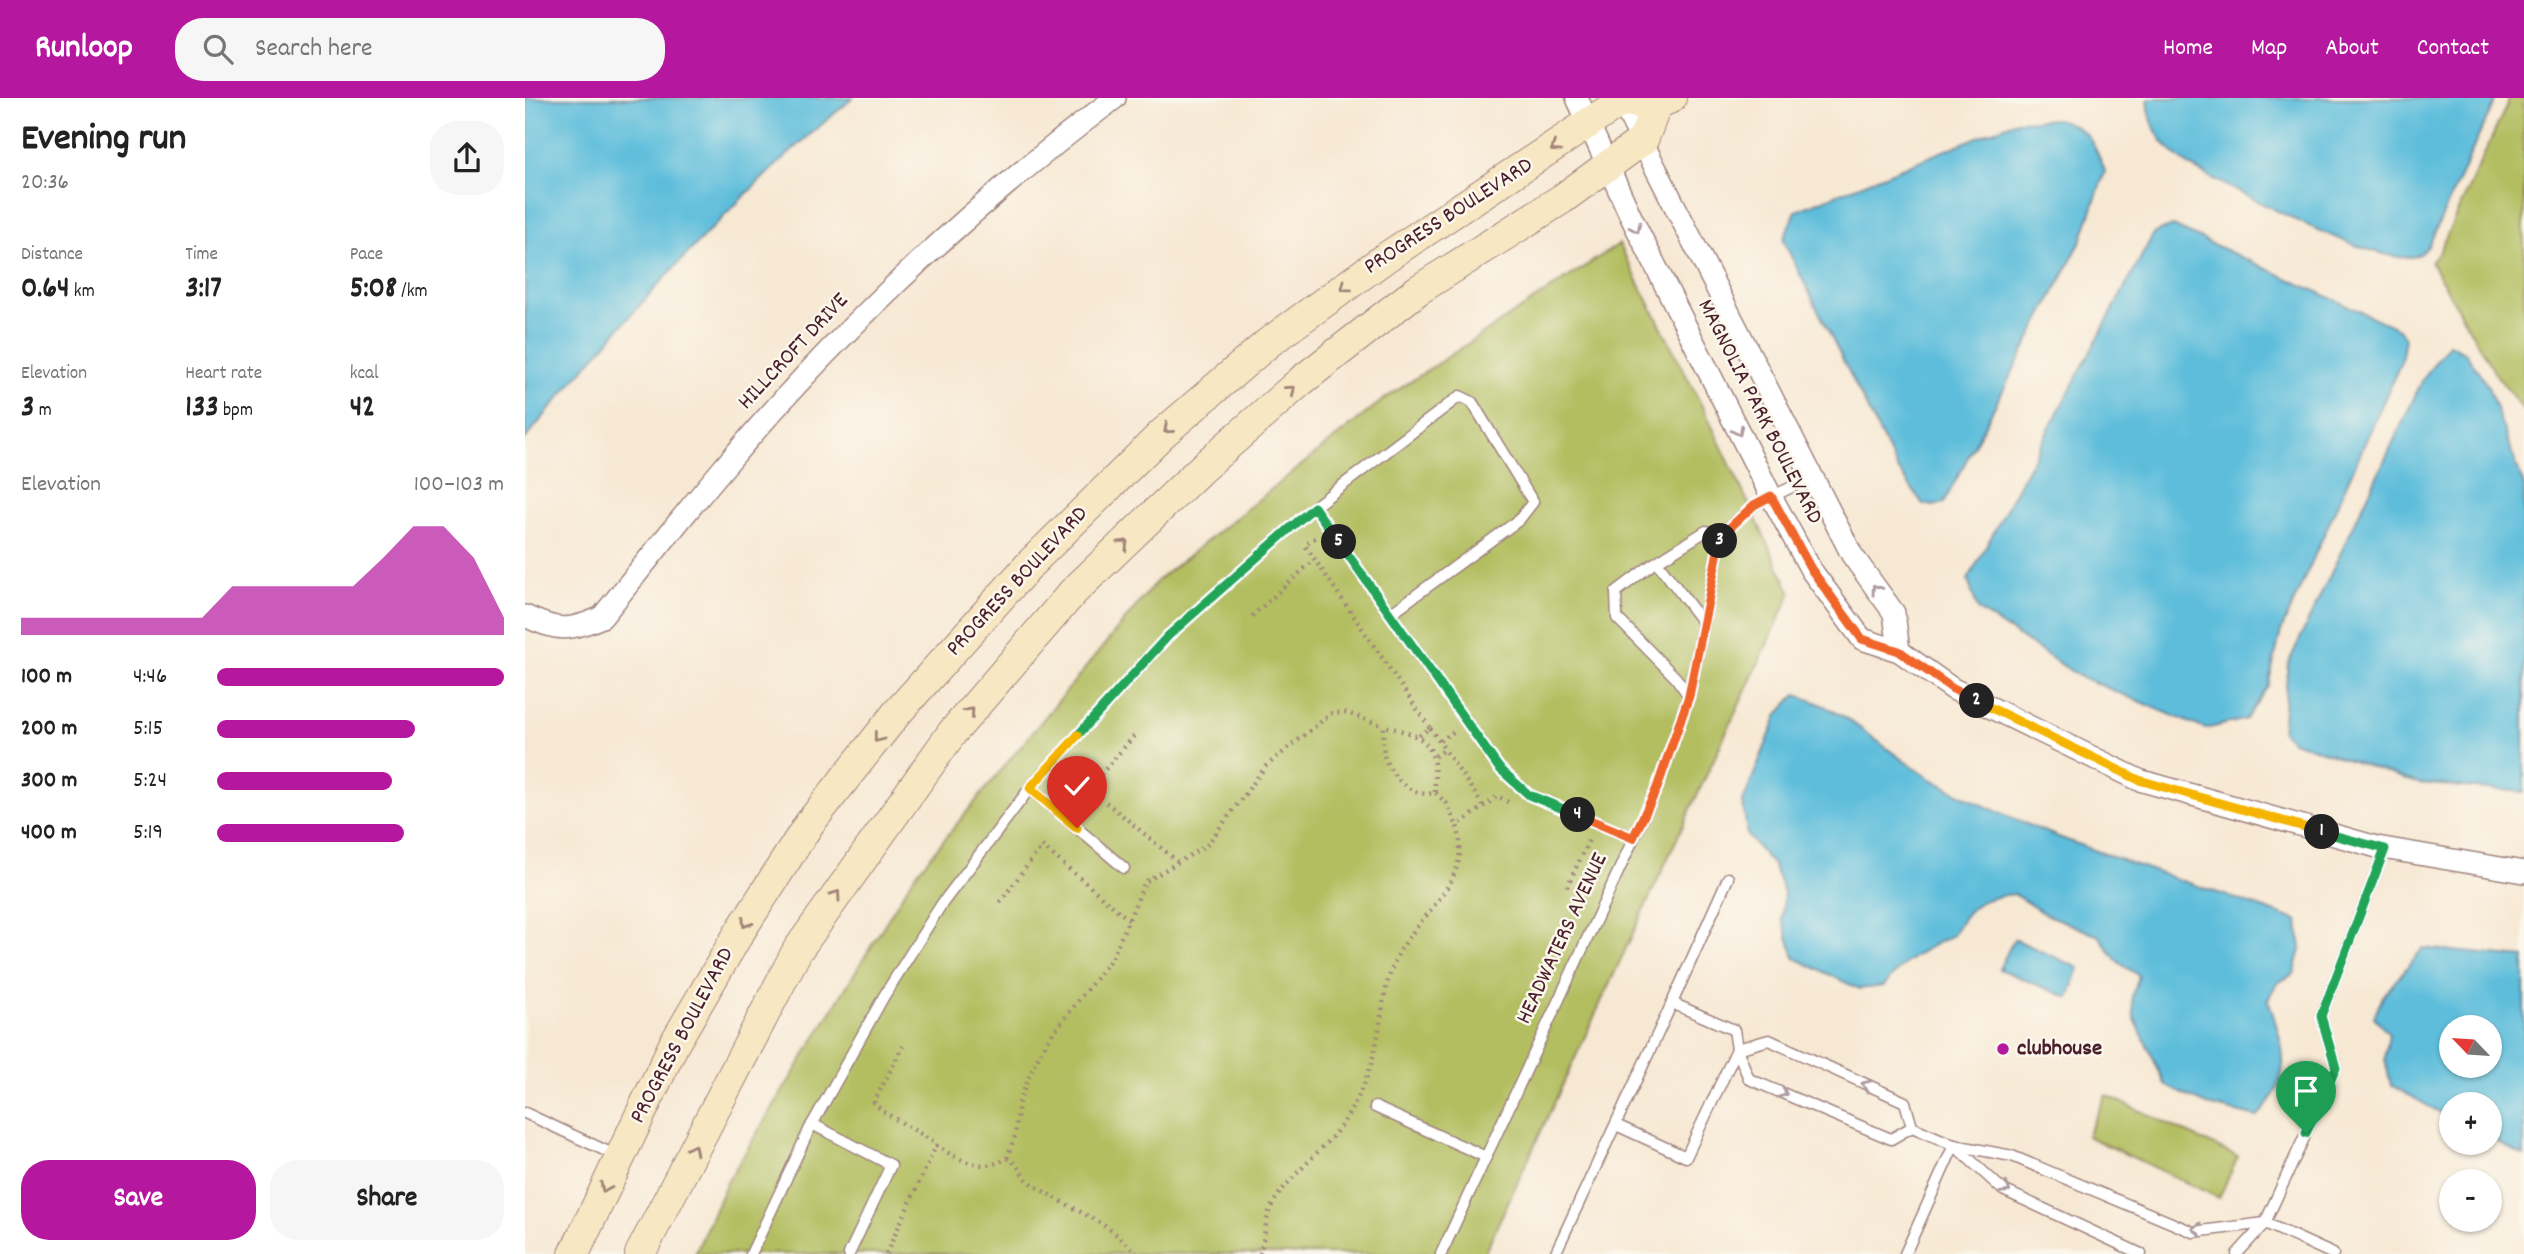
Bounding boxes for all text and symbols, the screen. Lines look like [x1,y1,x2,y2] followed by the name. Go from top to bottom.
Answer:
[175,18,665,81] search box
[35,26,133,73] text: Runloop
[199,30,237,68] icon: search
[255,31,372,68] text: Search here
[2163,32,2213,66] text: Home
[2251,32,2287,66] text: Map
[2325,32,2379,66] text: About
[2417,32,2489,66] text: Contact
[21,113,186,168] text: Evening run
[430,121,504,195] button: share
[1550,140,1563,152] one-way arrow
[1358,150,1540,284] street label: PROGRESS BOULEVARD
[21,167,69,200] text: 20:36
[1628,221,1642,233] one-way arrow
[21,242,83,269] text: Distance
[185,242,218,269] text: Time
[350,242,383,269] text: Pace
[21,269,69,312] text: 0.64
[185,269,222,312] text: 3:17
[350,269,397,312] text: 5:08
[69,279,95,306] text: km
[397,279,428,306] text: /km
[1340,279,1353,292] one-way arrow
[731,286,858,418] street label: HILLCROFT DRIVE
[1688,294,1830,530] street label: MAGNOLIA PARK BOULEVARD
[21,361,87,388] text: Elevation
[185,361,262,388] text: Heart rate
[350,361,379,388] text: kcal
[1283,386,1296,398] one-way arrow
[21,388,34,431] text: 3
[185,388,219,431] text: 133
[350,388,375,431] text: 42
[34,398,52,425] text: m
[219,398,253,425] text: bpm
[1163,421,1176,433] one-way arrow
[1730,424,1744,436] one-way arrow
[21,469,101,502] text: Elevation
[414,469,504,502] text: 100–103 m
[939,499,1097,665] street label: PROGRESS BOULEVARD
[1321,524,1357,560] pin: 5
[1703,524,1737,558] pin: 3
[1715,527,1724,554] text: 3
[1334,528,1343,555] text: 5
[1115,539,1128,552] one-way arrow
[1872,584,1884,597] one-way arrow
[21,661,72,694] text: 100 m
[133,661,167,694] text: 4:46
[1959,684,1995,718] pin: 2
[1972,687,1981,714] text: 2
[962,707,974,720] one-way arrow
[21,713,77,746] text: 200 m
[133,713,163,746] text: 5:15
[873,730,886,742] one-way arrow
[1047,756,1107,828] pin
[21,765,77,798] text: 300 m
[133,765,167,798] text: 5:24
[1058,767,1096,805] icon: check
[1561,798,1595,832] pin: 4
[1574,801,1581,828] text: 4
[2305,814,2339,850] pin: 1
[21,817,77,850] text: 400 m
[133,817,163,850] text: 5:19
[2319,818,2324,845] text: 1
[1509,847,1617,1030] street label: HEADWATERS AVENUE
[828,890,840,903] one-way arrow
[741,915,754,928] one-way arrow
[623,942,743,1130] street label: PROGRESS BOULEVARD
[2439,1015,2503,1078] north arrow
[2439,1015,2502,1232] map controls
[2017,1033,2102,1066] place label: clubhouse
[1995,1041,2011,1057] marker: clubhouse
[2276,1061,2336,1133] pin
[2287,1072,2325,1110] icon: arrive
[1861,1079,1874,1093] one-way arrow
[1775,1085,1788,1099] one-way arrow
[2439,1092,2502,1155] button: +
[684,1144,698,1156] one-way arrow
[21,1160,256,1240] button: Save
[270,1160,504,1240] button: Share
[2439,1169,2502,1232] button: −
[599,1181,613,1193] one-way arrow
[1998,1181,2011,1194] one-way arrow
[2191,1222,2202,1237] one-way arrow

